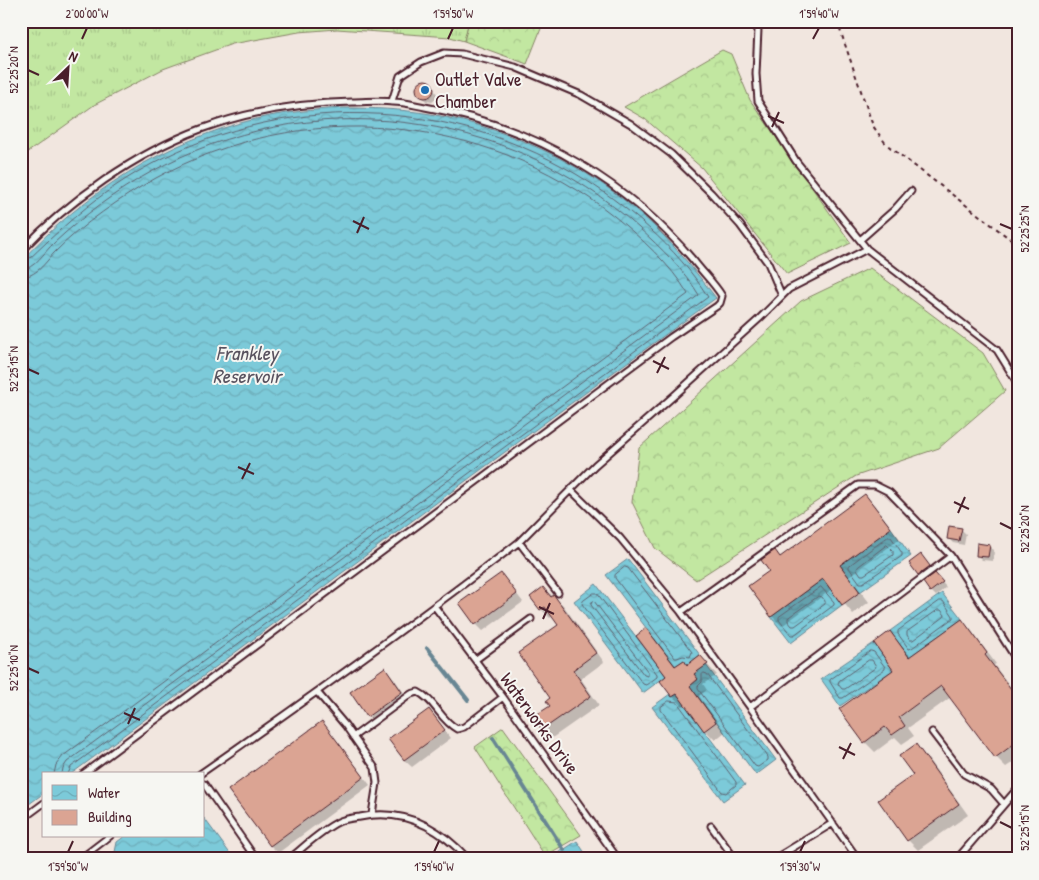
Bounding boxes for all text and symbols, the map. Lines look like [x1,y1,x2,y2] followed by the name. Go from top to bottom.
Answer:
[66,5,109,22] text: 2°00'00"W
[433,5,474,22] text: 1°59'50"W
[799,5,839,22] text: 1°59'40"W
[42,42,92,92] north arrow
[5,46,22,94] text: 52°25'20"N
[66,46,82,66] text: N
[435,66,522,114] place label: Outlet Valve Chamber
[419,84,431,96] marker: Outlet Valve Chamber
[1016,206,1033,252] text: 52°25'25"N
[213,339,284,389] water label: Frankley Reservoir
[5,346,22,392] text: 52°25'15"N
[1016,505,1033,553] text: 52°25'20"N
[5,645,22,691] text: 52°25'10"N
[494,667,586,779] street label: Waterworks Drive
[42,772,205,838] legend
[88,782,120,803] text: Water
[1016,805,1033,851] text: 52°25'15"N
[88,806,132,827] text: Building
[48,858,89,875] text: 1°59'50"W
[414,858,454,875] text: 1°59'40"W
[780,858,821,875] text: 1°59'30"W

